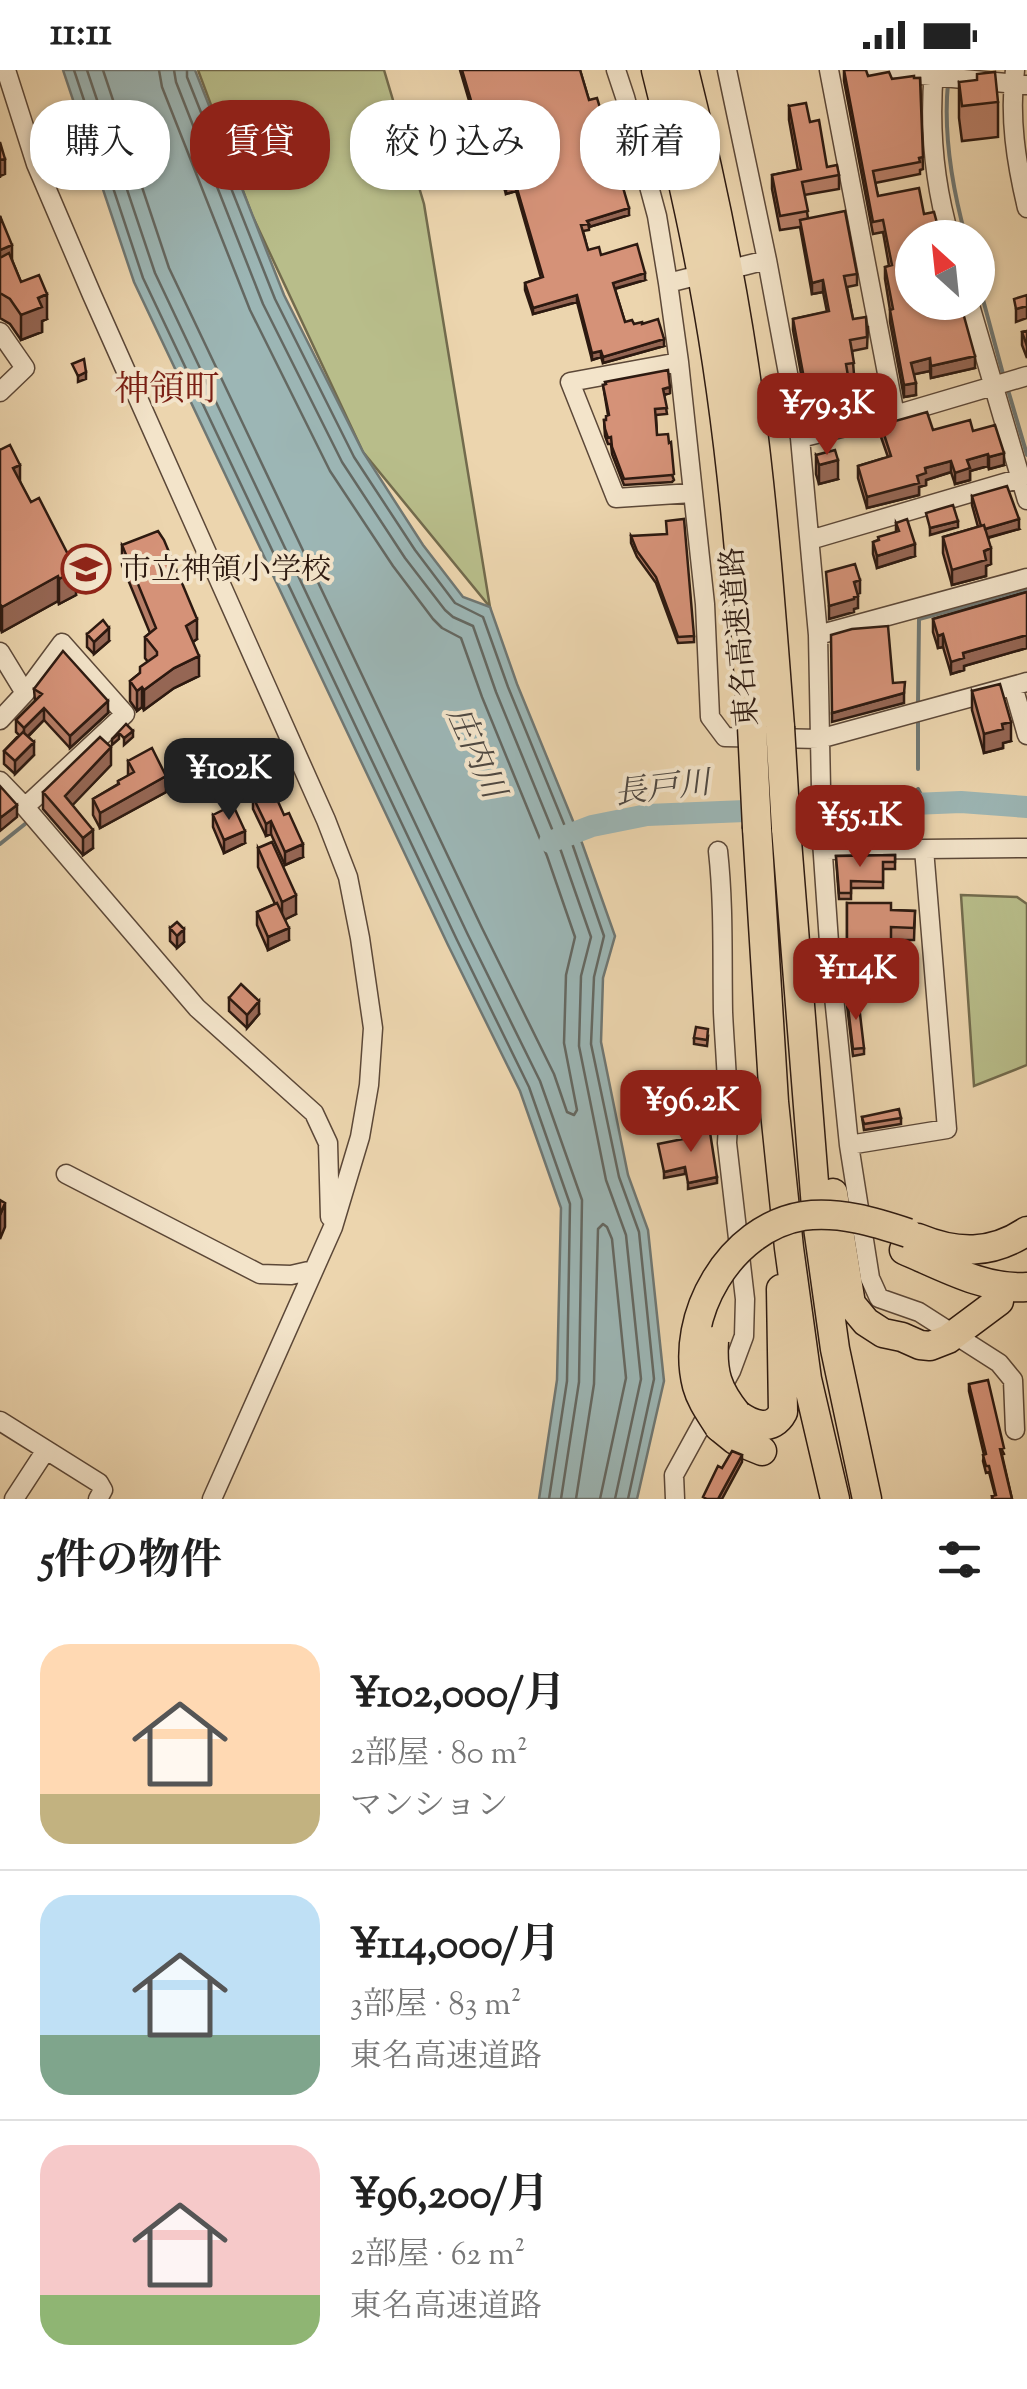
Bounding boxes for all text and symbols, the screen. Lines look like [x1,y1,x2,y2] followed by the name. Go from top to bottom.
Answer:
[50,8,112,62] text: 11:11
[30,100,170,190] chip: 購入
[190,100,330,190] chip: 賃貸
[350,100,560,190] chip: 絞り込み
[580,100,720,190] chip: 新着
[895,220,995,320] north arrow
[895,220,995,320] map controls
[114,366,220,417] district label: 神領町
[746,373,908,458] pin: ¥79.3K
[779,382,875,428] text: ¥79.3K
[60,543,112,595] school or university icon: 市立神領小学校
[712,545,771,728] street label: 東名高速道路
[121,550,331,593] place label: 市立神領小学校
[434,700,516,809] water label: 庄内川
[159,738,299,823] pin: ¥102K
[186,747,272,793] text: ¥102K
[612,761,716,819] water label: 長戸川
[779,785,941,870] pin: ¥55.1K
[818,794,902,840] text: ¥55.1K
[786,938,926,1023] pin: ¥114K
[815,947,897,993] text: ¥114K
[610,1070,772,1155] pin: ¥96.2K
[642,1079,740,1125] text: ¥96.2K
[932,1532,987,1587] icon: filters
[40,1533,222,1593] text: 5件の物件
[350,1666,566,1726] text: ¥102,000/月
[120,1684,240,1804] icon: home
[350,1732,528,1778] text: 2部屋 · 80 m²
[350,1784,509,1830] text: マンション
[350,1917,560,1977] text: ¥114,000/月
[120,1935,240,2055] icon: home
[350,1983,522,2029] text: 3部屋 · 83 m²
[350,2035,542,2081] text: 東名高速道路
[350,2167,549,2227] text: ¥96,200/月
[120,2185,240,2305] icon: home
[350,2233,525,2279] text: 2部屋 · 62 m²
[350,2285,542,2331] text: 東名高速道路

